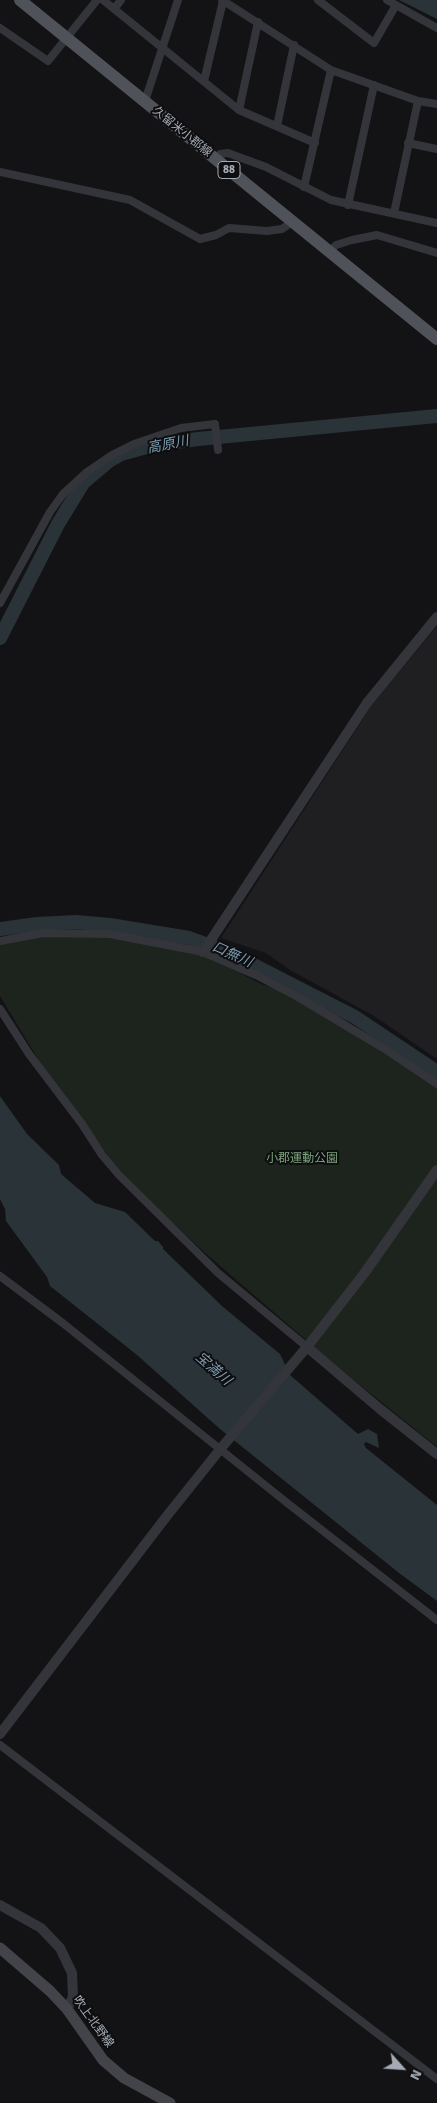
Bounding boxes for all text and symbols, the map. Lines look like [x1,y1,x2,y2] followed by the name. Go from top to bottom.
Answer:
[149,104,215,160] street label: 久留米小郡線
[218,162,240,178] road number: 88
[146,433,190,457] water label: 高原川
[209,939,255,971] water label: 口無川
[266,1152,338,1166] park label: 小郡運動公園
[192,1349,234,1389] water label: 宝満川
[70,1993,116,2051] street label: 吹上北野線
[377,2043,427,2093] north arrow
[406,2067,426,2083] text: N

